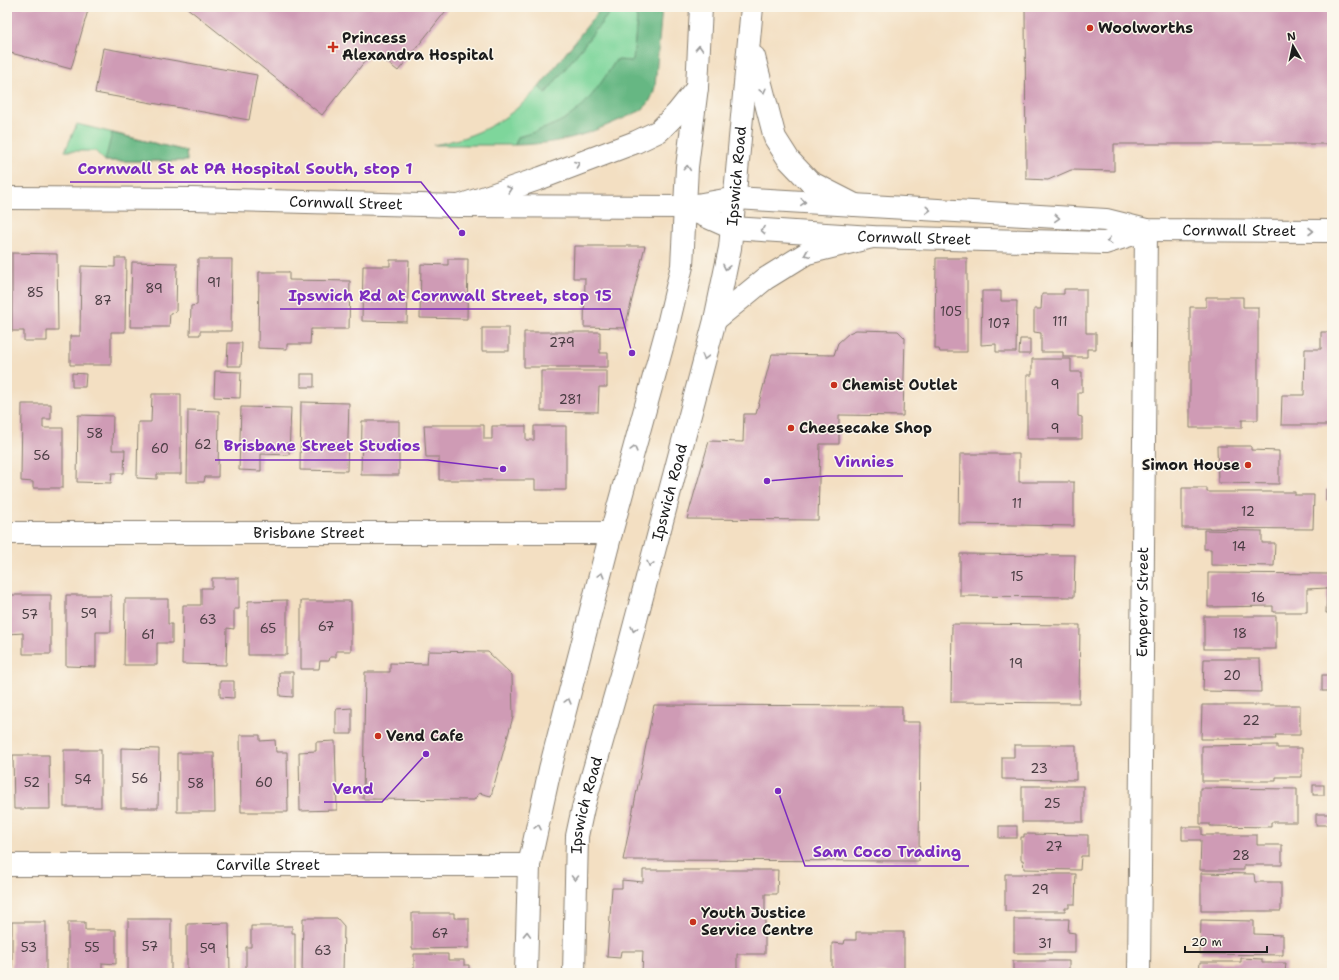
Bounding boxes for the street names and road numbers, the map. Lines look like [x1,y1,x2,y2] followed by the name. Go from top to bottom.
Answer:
[722,125,751,227] street label: Ipswich Road
[289,192,403,215] street label: Cornwall Street
[1182,220,1296,241] street label: Cornwall Street
[857,226,971,250] street label: Cornwall Street
[647,441,692,543] street label: Ipswich Road
[253,523,365,543] street label: Brisbane Street
[1132,547,1153,657] street label: Emperor Street
[567,754,607,854] street label: Ipswich Road
[216,855,320,875] street label: Carville Street

